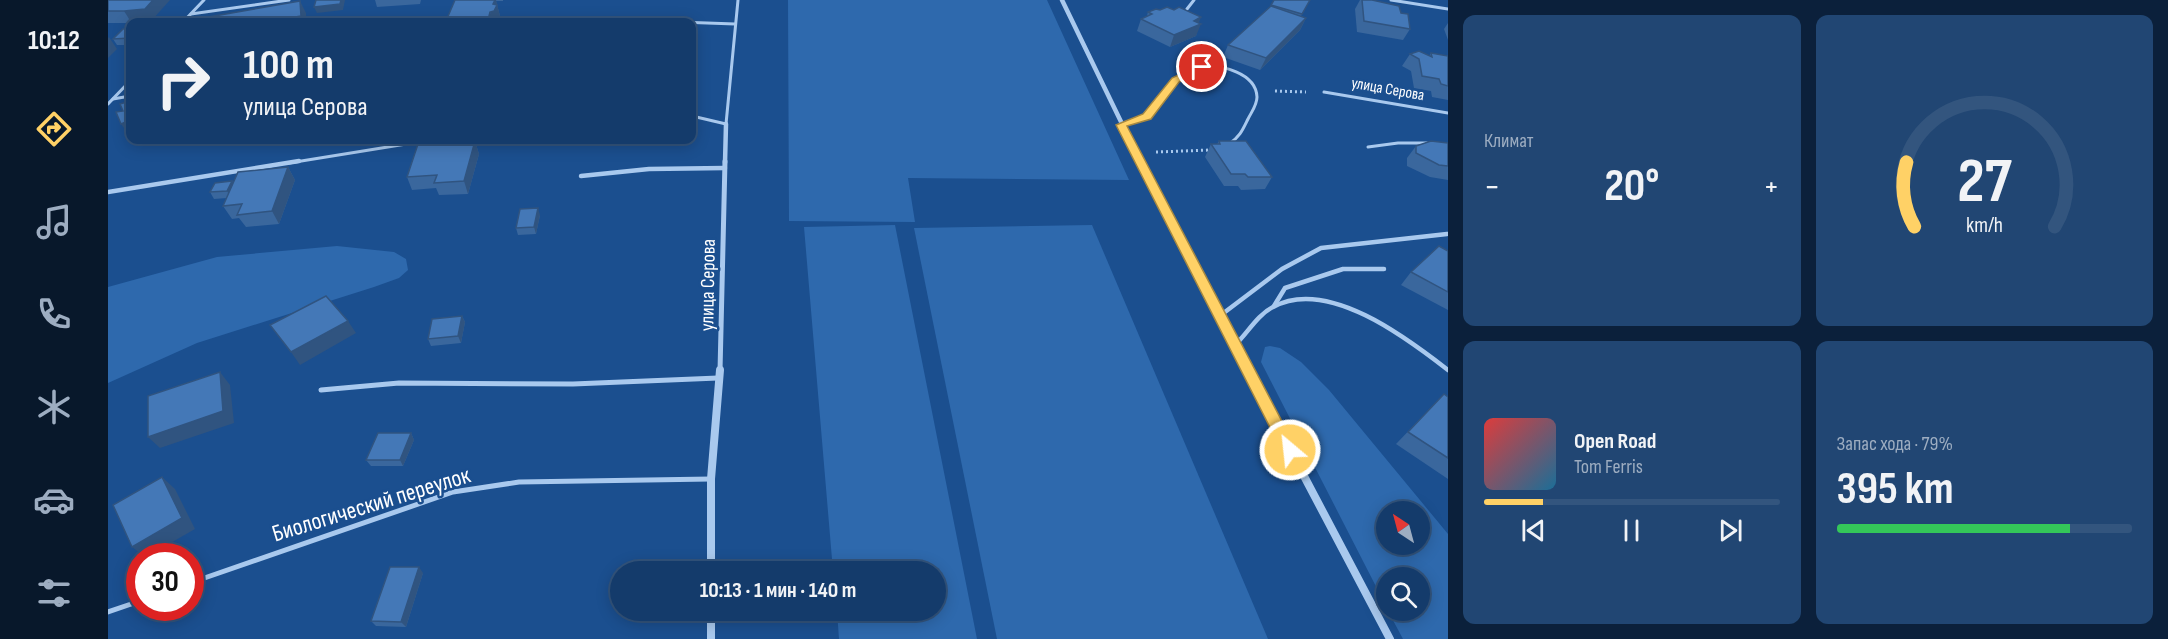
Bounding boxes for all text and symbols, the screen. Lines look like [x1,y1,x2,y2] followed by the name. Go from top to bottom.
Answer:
[28,25,80,57] text: 10:12
[243,40,334,91] text: 100 m
[1176,41,1227,92] pin
[144,42,222,120] icon: right
[1185,50,1218,83] icon: arrive
[1350,74,1426,105] street label: улица Серова
[243,91,368,123] text: улица Серова
[33,108,75,150] icon: directions
[1484,129,1534,153] text: Климат
[1957,145,2012,220] text: 27
[1604,159,1659,214] text: 20°
[1484,167,1500,207] text: −
[1763,167,1780,207] text: +
[33,201,75,243] icon: music
[1966,214,2003,239] text: km/h
[695,239,721,331] street label: улица Серова
[33,293,75,335] icon: phone
[33,386,75,428] icon: climate
[1258,418,1322,482] position arrow
[1574,428,1656,455] text: Open Road
[1837,432,1953,456] text: Запас хода · 79%
[1574,455,1643,479] text: Tom Ferris
[269,460,475,548] street label: Биологический переулок
[1837,462,1954,517] text: 395 km
[33,479,75,521] icon: car
[1376,501,1430,555] north arrow
[1376,501,1430,621] map controls
[1517,514,1550,547] icon: previous
[1615,514,1648,547] icon: pause
[1714,514,1747,547] icon: next
[126,543,204,621] speed limit sign: 30
[1376,567,1430,621] button: search
[33,572,75,614] icon: filters
[700,577,856,604] text: 10:13 · 1 мин · 140 m

